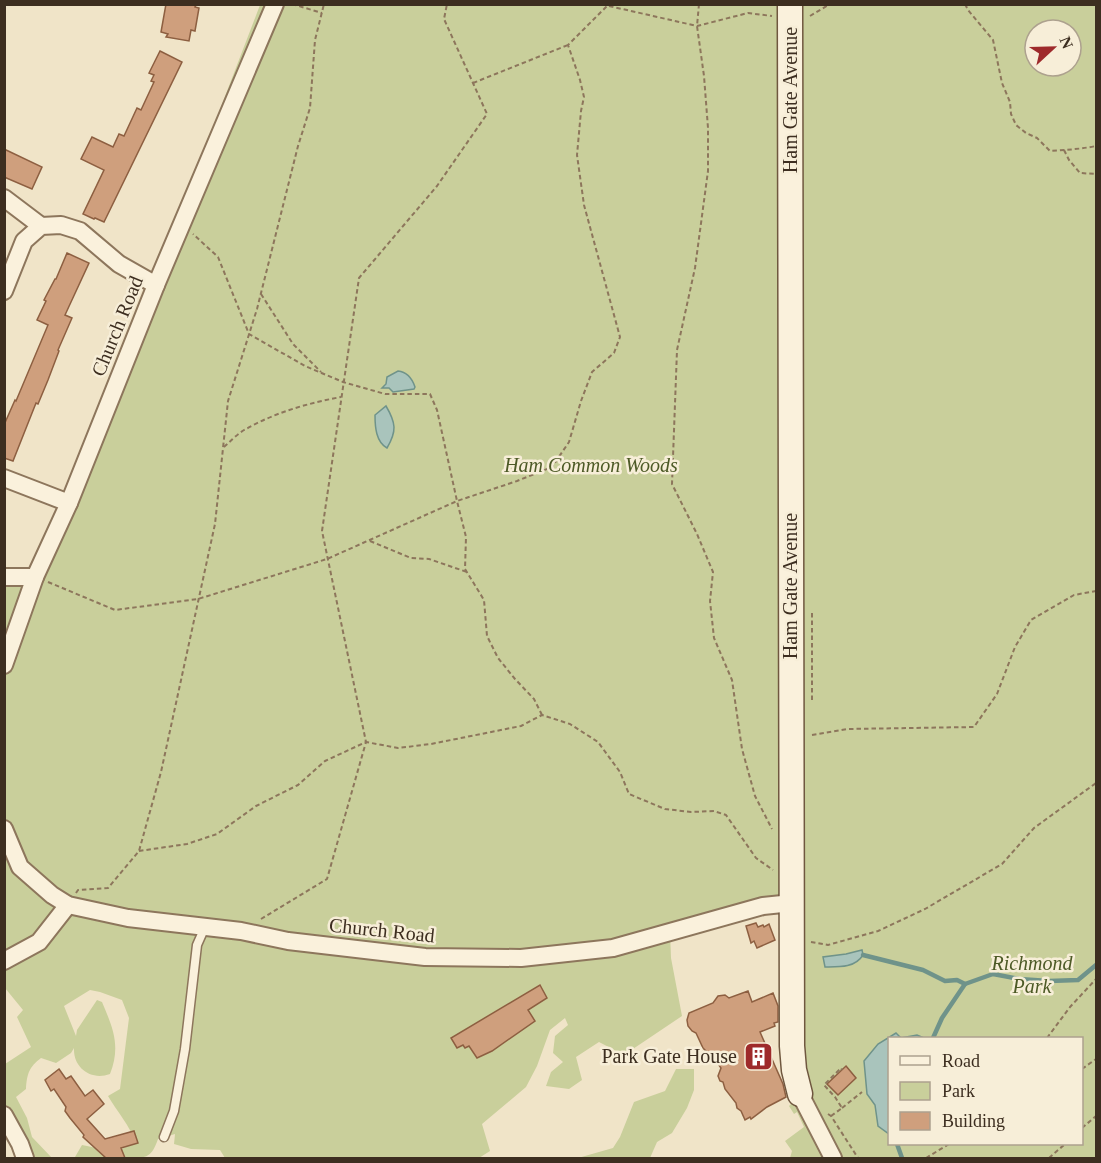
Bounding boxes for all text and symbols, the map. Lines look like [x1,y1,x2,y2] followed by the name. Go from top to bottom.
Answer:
[1023,18,1083,78] north arrow
[779,27,801,173] street label: Ham Gate Avenue
[1056,34,1077,52] text: N
[87,273,147,379] street label: Church Road
[503,454,678,476] park label: Ham Common Woods
[779,513,801,659] street label: Ham Gate Avenue
[328,914,436,946] street label: Church Road
[990,952,1074,997] park label: Richmond Park
[888,1037,1083,1145] legend
[742,1040,774,1072] building icon: Park Gate House
[601,1045,737,1067] place label: Park Gate House
[942,1051,980,1071] text: Road
[942,1081,975,1101] text: Park
[942,1111,1005,1131] text: Building

